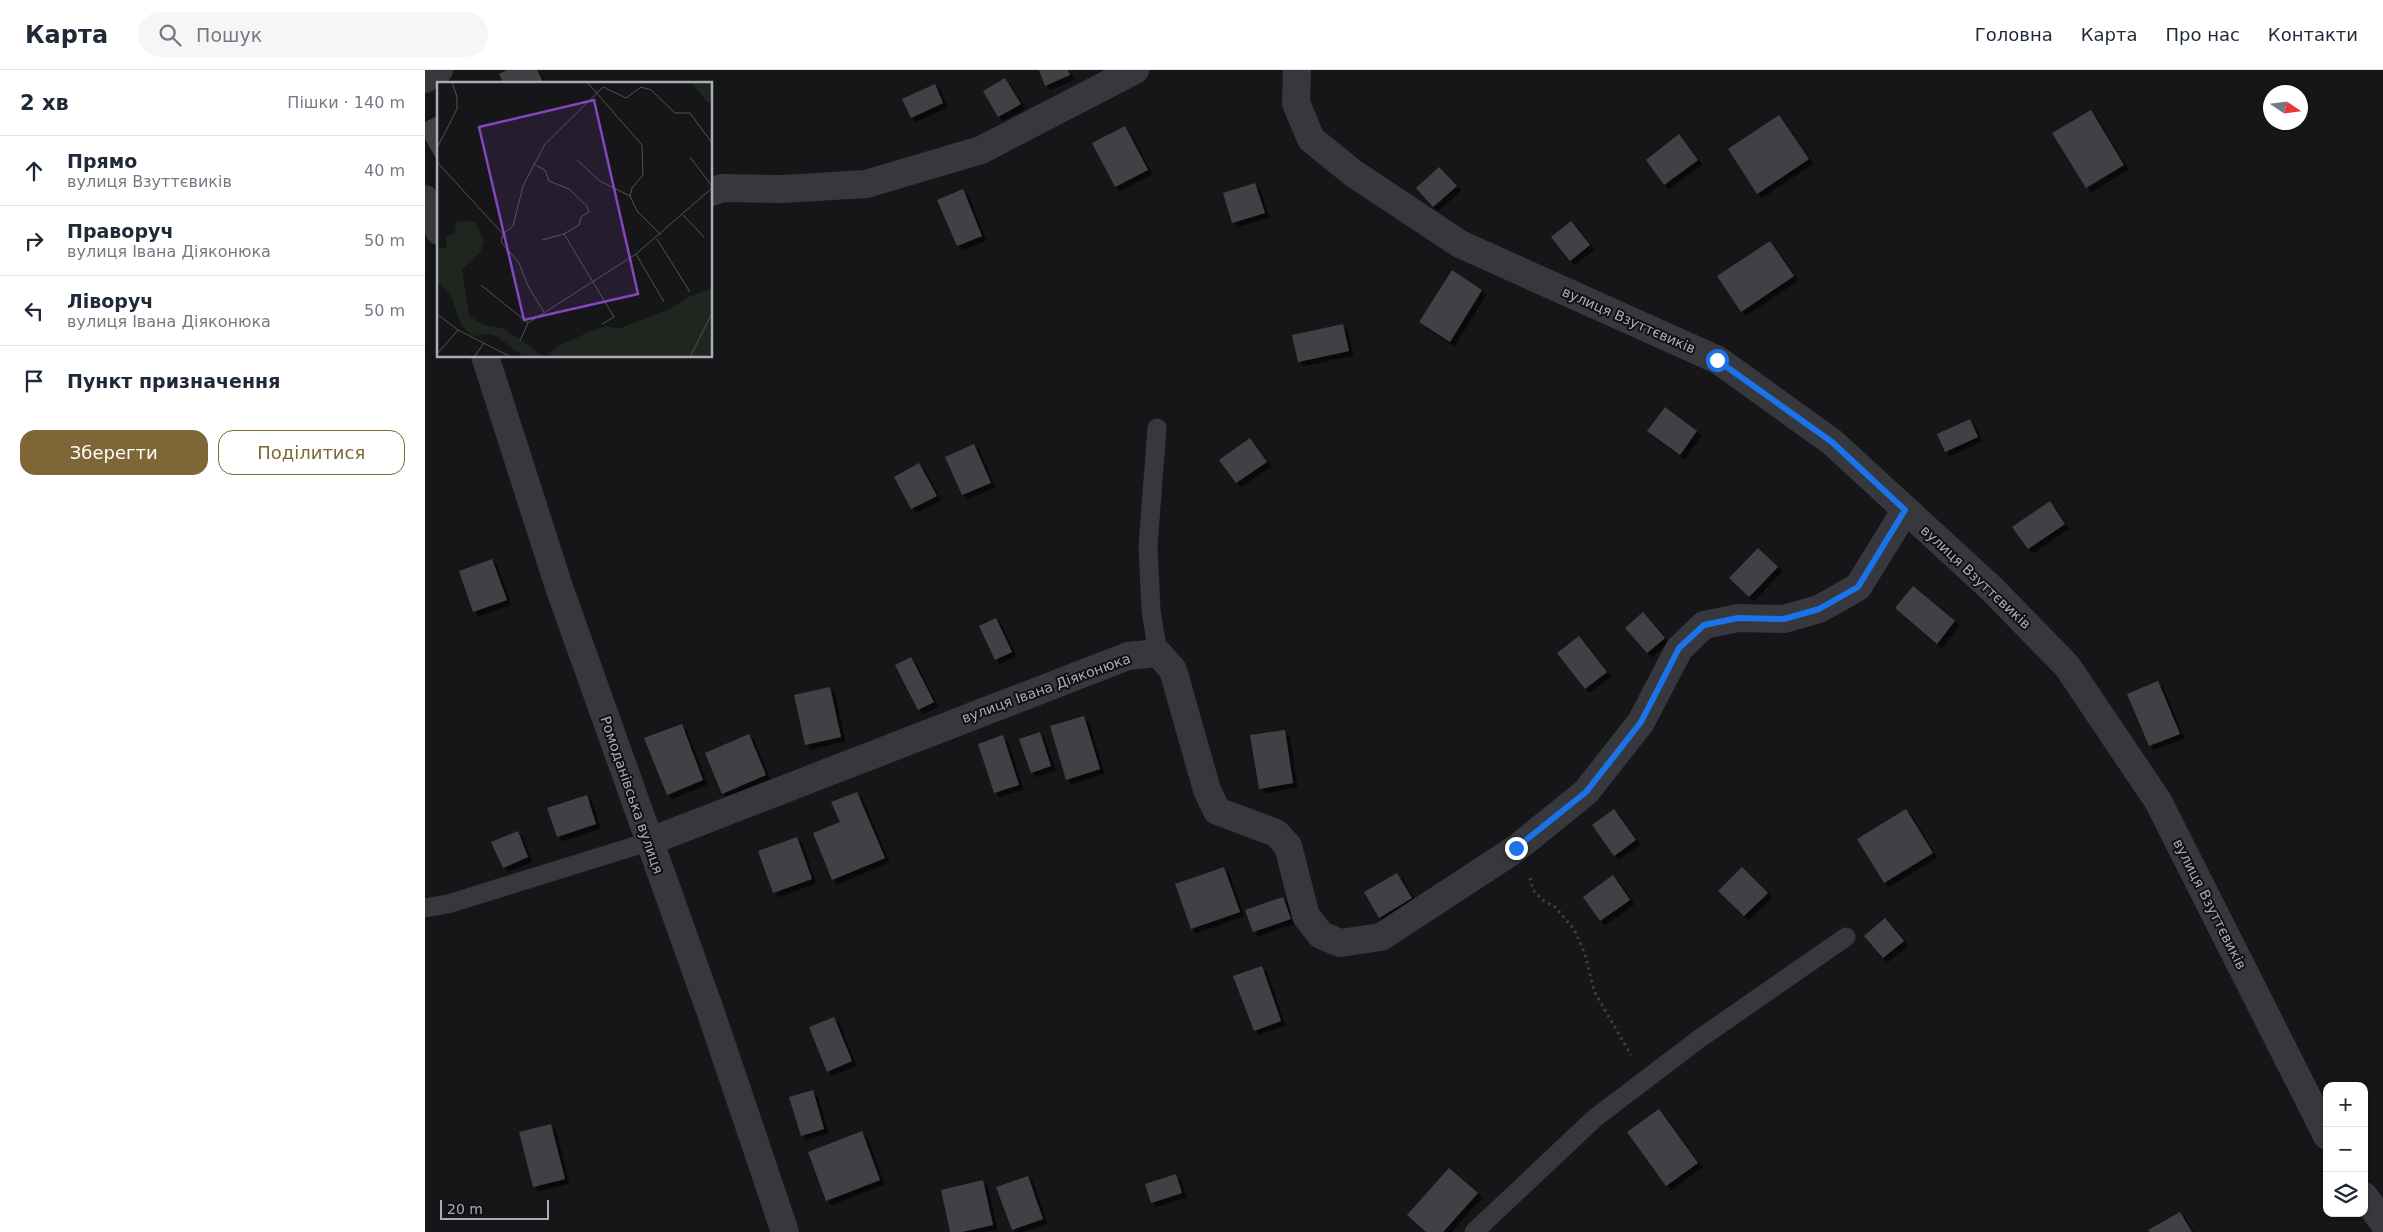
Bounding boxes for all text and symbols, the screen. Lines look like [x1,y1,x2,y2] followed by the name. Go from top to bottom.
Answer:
[138,12,488,57] search box
[25,21,108,49] text: Карта
[156,21,184,49] icon: search
[196,24,262,46] text: Пошук
[1975,24,2053,45] text: Головна
[2081,24,2137,45] text: Карта
[2165,24,2240,45] text: Про нас
[2268,24,2358,45] text: Контакти
[437,82,713,358] inset map
[2263,85,2308,130] north arrow
[20,91,69,115] text: 2 хв
[287,93,405,112] text: Пішки · 140 m
[67,150,137,172] text: Прямо
[20,157,48,185] icon: ahead
[364,161,405,180] text: 40 m
[67,172,232,191] text: вулиця Взуттєвиків
[67,220,173,242] text: Праворуч
[20,227,48,255] icon: right
[364,231,405,250] text: 50 m
[67,242,271,261] text: вулиця Івана Діяконюка
[1560,283,1698,357] street label: вулиця Взуттєвиків
[67,290,153,312] text: Ліворуч
[20,297,48,325] icon: left
[364,301,405,320] text: 50 m
[67,312,271,331] text: вулиця Івана Діяконюка
[1706,349,1729,372] route start
[20,367,48,395] icon: arrive
[67,370,280,392] text: Пункт призначення
[20,430,208,475] button: Зберегти
[218,430,405,475] button: Поділитися
[1918,522,2034,632] street label: вулиця Взуттєвиків
[959,650,1133,726] street label: вулиця Івана Діяконюка
[597,714,667,876] street label: Ромоданівська вулиця
[2170,836,2250,972] street label: вулиця Взуттєвиків
[1505,837,1528,860] route end
[2323,1082,2368,1217] map controls
[2323,1082,2368,1127] button: +
[2323,1127,2368,1172] button: −
[2323,1172,2368,1217] button: layers
[440,1197,549,1220] scale bar
[447,1201,483,1217] text: 20 m

